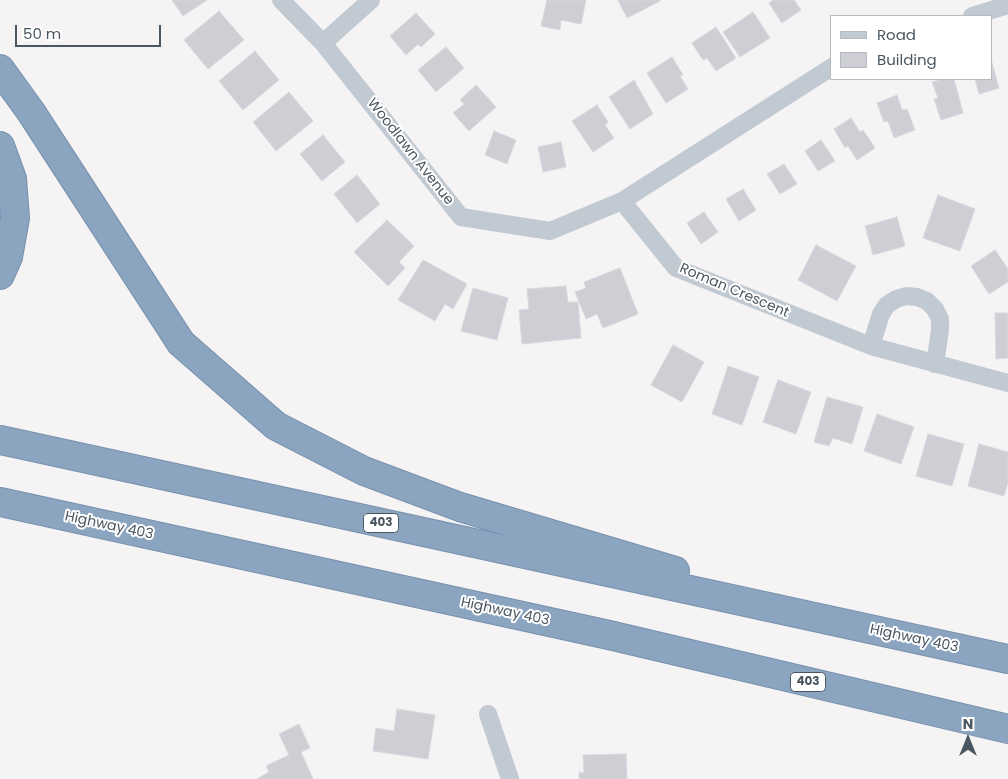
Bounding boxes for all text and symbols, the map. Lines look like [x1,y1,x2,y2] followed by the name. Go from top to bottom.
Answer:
[18,15,164,47] scale bar
[830,15,993,80] legend
[23,23,61,44] text: 50 m
[877,24,916,45] text: Road
[877,49,937,70] text: Building
[363,95,457,209] street label: Woodlawn Avenue
[677,260,791,322] street label: Roman Crescent
[63,508,155,544] street label: Highway 403
[364,514,398,532] road number: 403
[459,594,551,630] street label: Highway 403
[868,621,960,657] street label: Highway 403
[790,672,826,692] road number: 403
[943,714,993,764] north arrow
[963,714,973,734] text: N

